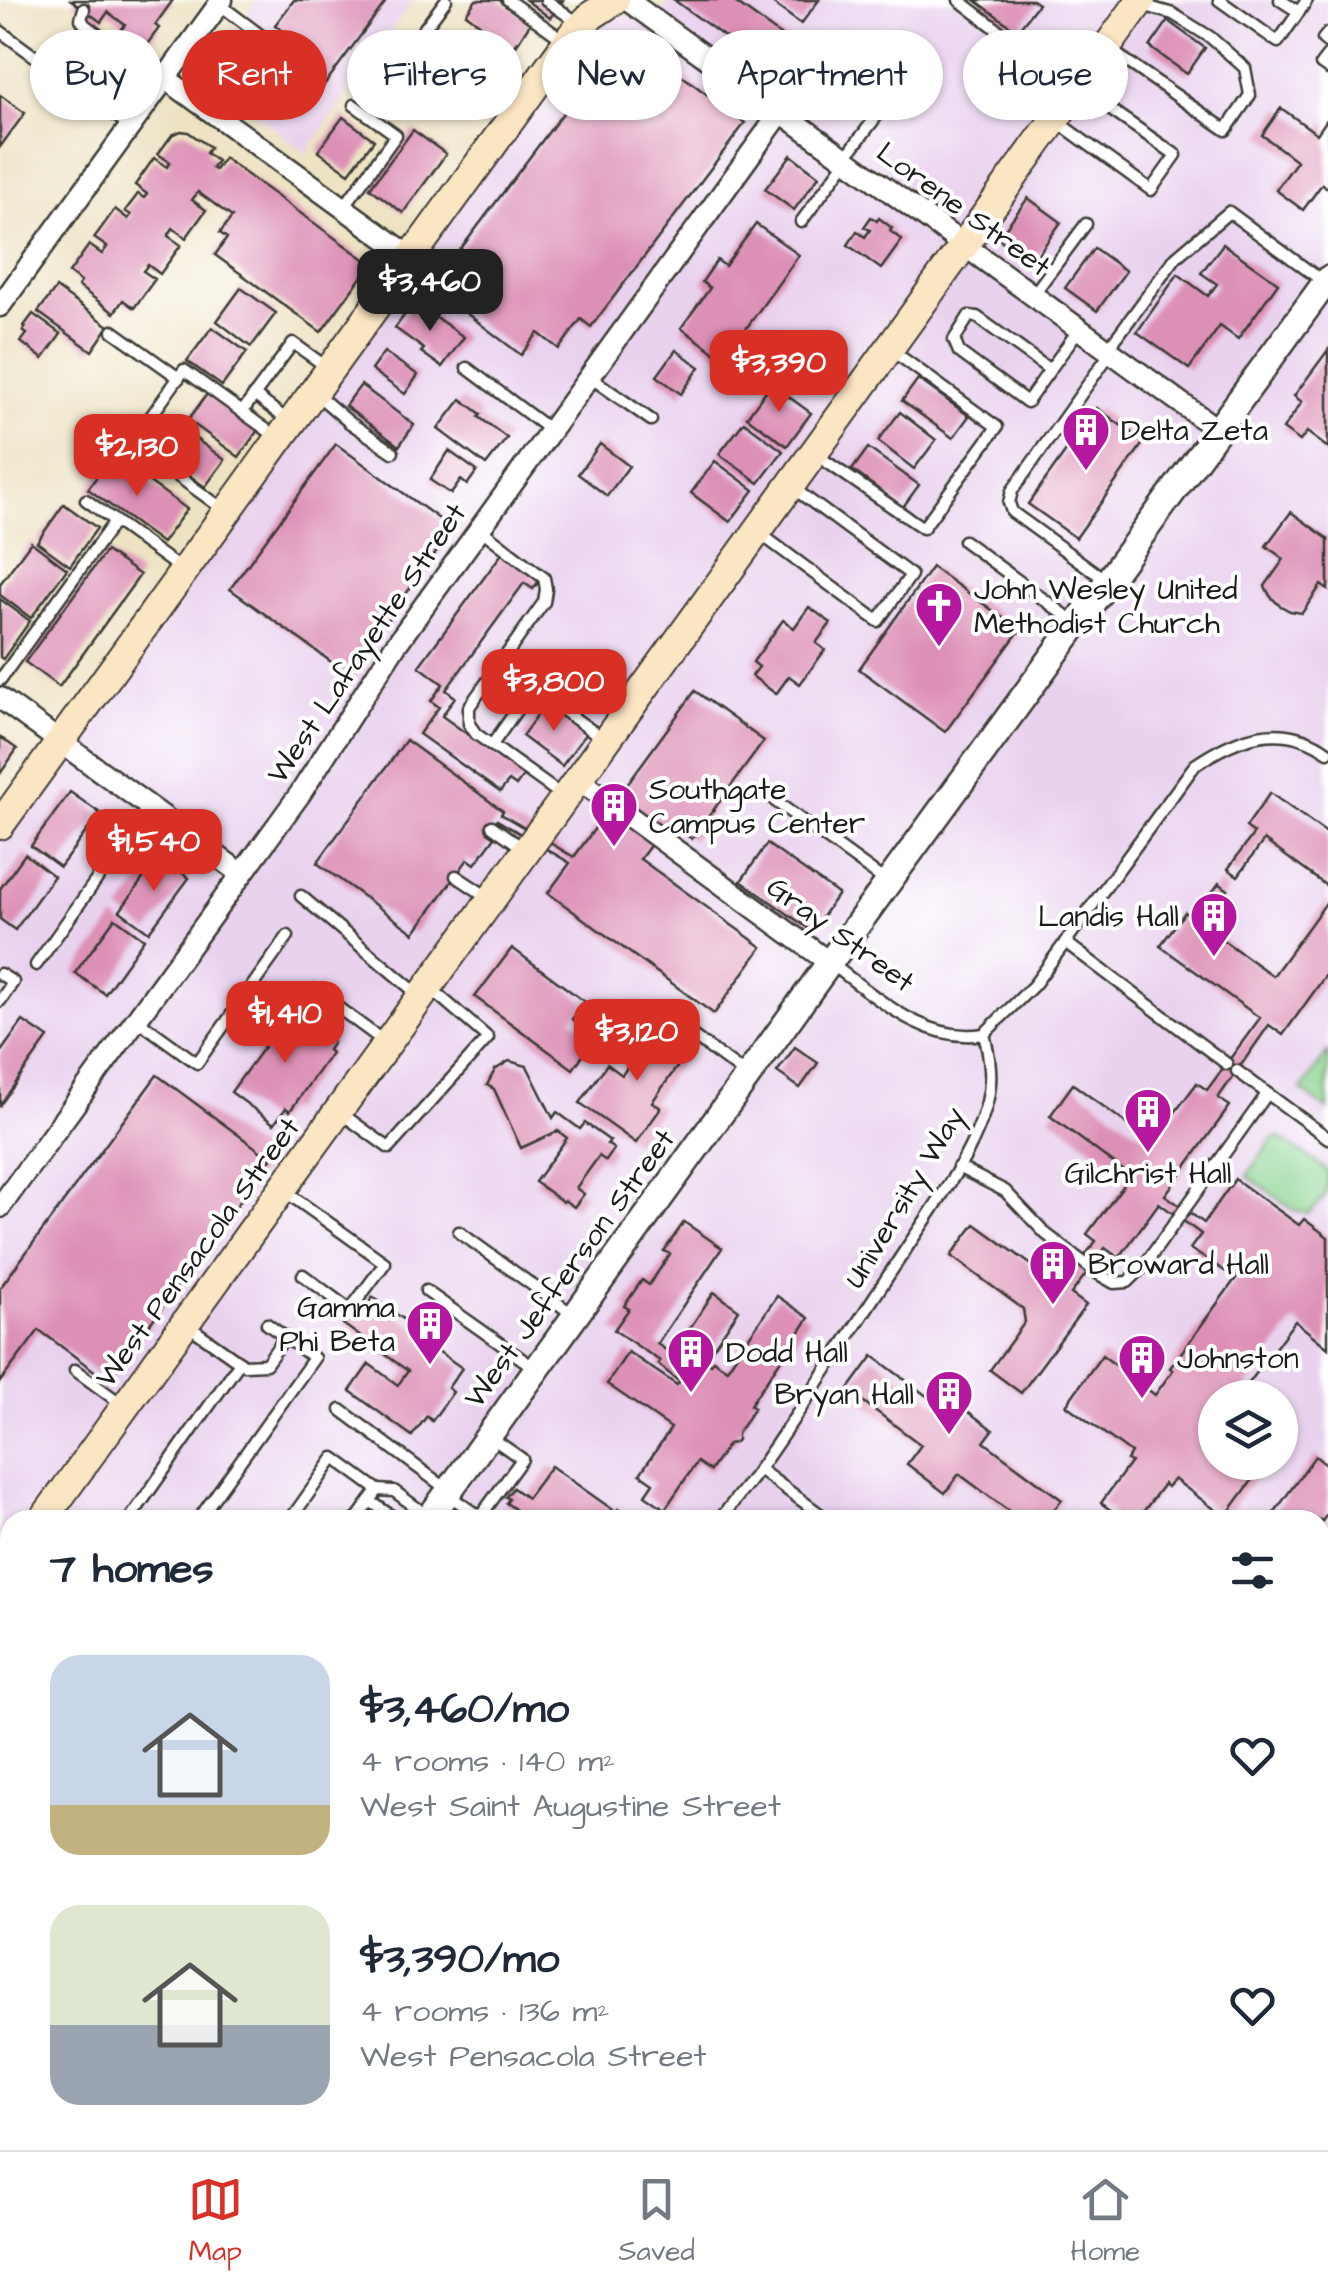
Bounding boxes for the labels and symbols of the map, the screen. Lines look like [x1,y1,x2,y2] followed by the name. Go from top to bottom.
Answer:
[868,132,1059,287] street label: Lorene Street
[349,249,511,334] pin: $3,460
[698,330,860,415] pin: $3,390
[1060,404,1112,472] building icon: Delta Zeta
[1121,410,1268,452] place label: Delta Zeta
[56,414,218,499] pin: $2,130
[257,495,477,793] street label: West Lafayette Street
[974,569,1238,645] place label: John Wesley United Methodist Church
[913,580,965,648] church icon: John Wesley United Methodist Church
[473,649,635,734] pin: $3,800
[649,769,865,845] place label: Southgate Campus Center
[588,780,640,848] building icon: Southgate Campus Center
[73,809,235,894] pin: $1,540
[757,867,923,1004] street label: Gray Street
[1188,890,1240,958] building icon: Landis Hall
[1038,896,1179,938] place label: Landis Hall
[204,981,366,1066] pin: $1,410
[556,999,718,1084] pin: $3,120
[1122,1086,1174,1154] building icon: Gilchrist Hall
[834,1099,976,1297] street label: University Way
[85,1109,310,1396] street label: West Pensacola Street
[454,1120,685,1417] street label: West Jefferson Street
[1064,1153,1232,1195] place label: Gilchrist Hall
[1027,1238,1079,1306] building icon: Broward Hall
[1088,1244,1269,1286] place label: Broward Hall
[280,1287,395,1363] place label: Gamma Phi Beta
[404,1298,456,1366] building icon: Gamma Phi Beta
[665,1326,717,1394] building icon: Dodd Hall
[726,1332,848,1374] place label: Dodd Hall
[1116,1332,1168,1400] building icon: Johnston
[1177,1338,1299,1380] place label: Johnston
[923,1368,975,1436] building icon: Bryan Hall
[775,1374,914,1417] place label: Bryan Hall

